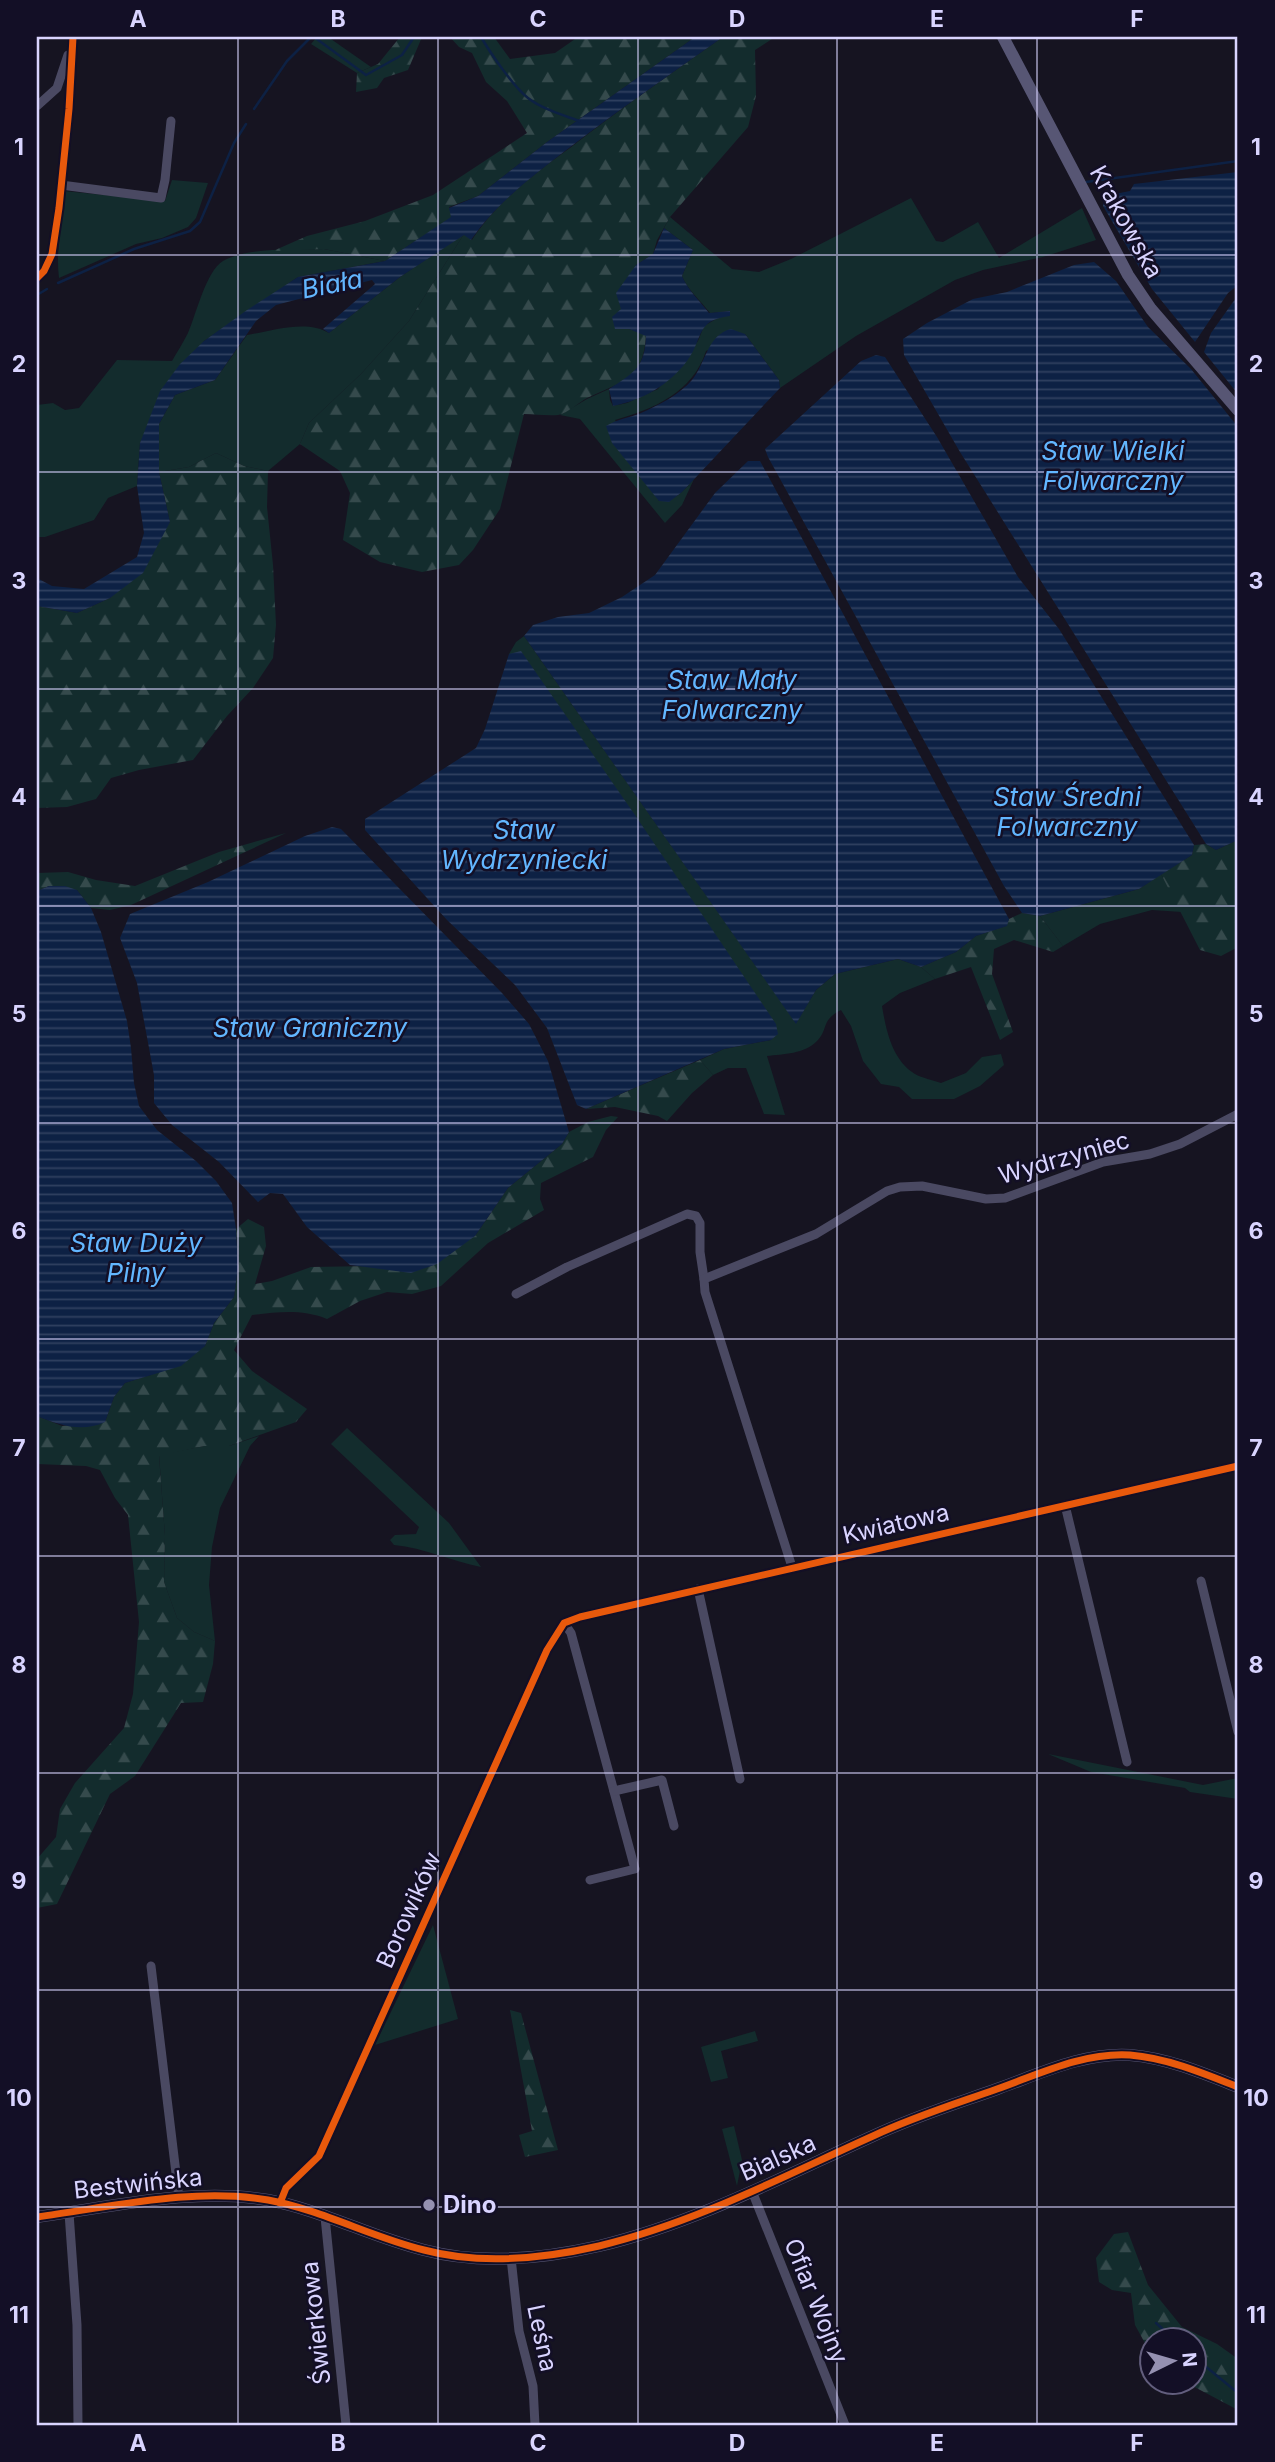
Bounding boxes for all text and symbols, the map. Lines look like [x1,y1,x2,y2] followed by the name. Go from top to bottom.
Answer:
[129,5,147,33] text: A
[330,5,346,33] text: B
[529,5,547,33] text: C
[729,5,745,33] text: D
[930,5,944,33] text: E
[1130,5,1144,33] text: F
[14,133,24,161] text: 1
[1251,133,1261,161] text: 1
[1084,160,1169,283] street label: Krakowska
[299,262,365,305] water label: Biała
[12,350,26,378] text: 2
[1249,350,1263,378] text: 2
[1041,435,1185,496] water label: Staw Wielki Folwarczny
[12,567,26,595] text: 3
[1249,567,1263,595] text: 3
[662,664,804,725] water label: Staw Mały Folwarczny
[993,781,1142,842] water label: Staw Średni Folwarczny
[11,783,27,811] text: 4
[1248,783,1264,811] text: 4
[441,814,608,875] water label: Staw Wydrzyniecki
[12,1000,26,1028] text: 5
[1249,1000,1263,1028] text: 5
[213,1012,409,1043] water label: Staw Graniczny
[995,1125,1133,1190] street label: Wydrzyniec
[12,1217,26,1245] text: 6
[1249,1217,1263,1245] text: 6
[70,1227,204,1288] water label: Staw Duży Pilny
[12,1434,26,1462] text: 7
[1249,1434,1263,1462] text: 7
[840,1497,952,1550] street label: Kwiatowa
[12,1651,26,1679] text: 8
[1249,1651,1263,1679] text: 8
[370,1847,447,1973] street label: Borowików
[12,1867,26,1895] text: 9
[1249,1867,1263,1895] text: 9
[6,2084,32,2112] text: 10
[1243,2084,1269,2112] text: 10
[735,2128,820,2187] street label: Bialska
[72,2162,204,2205] street label: Bestwińska
[443,2190,497,2219] place label: Dino
[421,2197,437,2213] marker: Dino
[778,2234,855,2368] street label: Ofiar Wojny
[295,2260,336,2386] street label: Świerkowa
[9,2301,29,2329] text: 11
[1246,2301,1266,2329] text: 11
[521,2302,564,2374] street label: Leśna
[1138,2326,1208,2396] north arrow
[1177,2351,1202,2368] text: N
[129,2429,147,2457] text: A
[330,2429,346,2457] text: B
[529,2429,547,2457] text: C
[729,2429,745,2457] text: D
[930,2429,944,2457] text: E
[1130,2429,1144,2457] text: F

